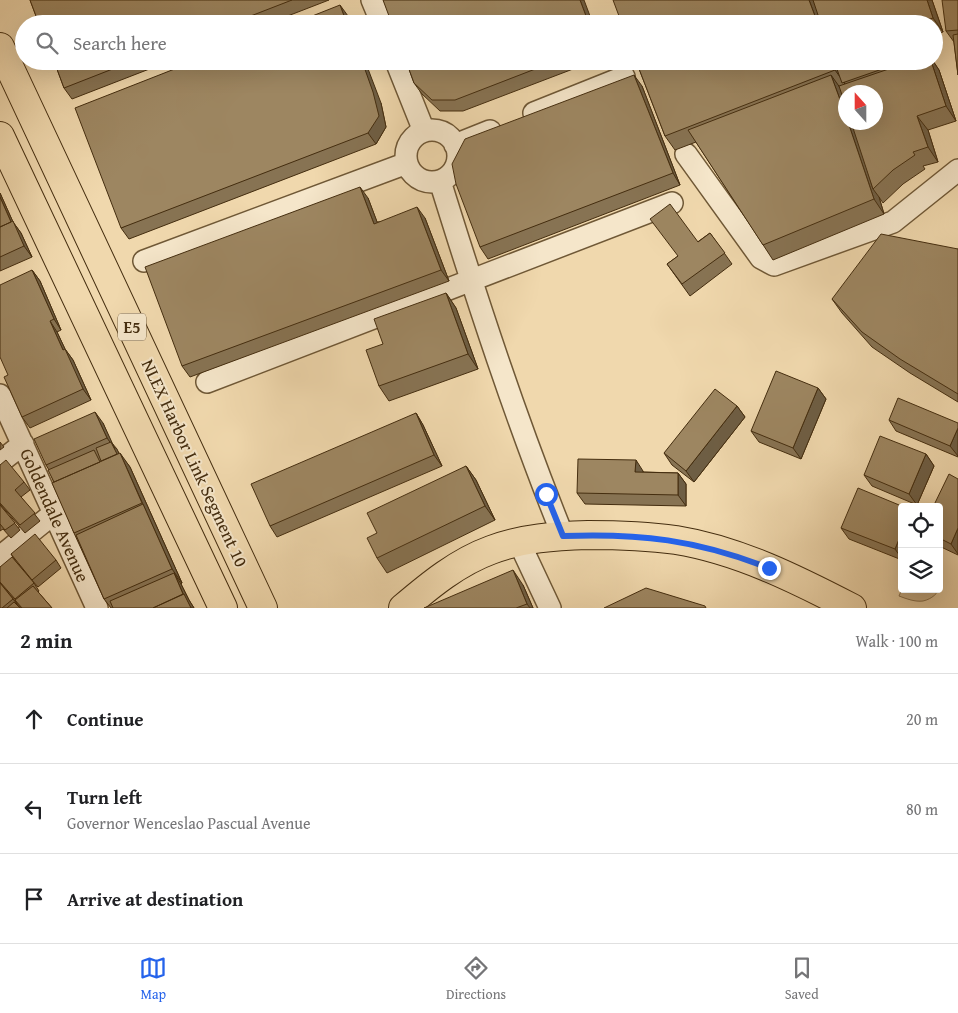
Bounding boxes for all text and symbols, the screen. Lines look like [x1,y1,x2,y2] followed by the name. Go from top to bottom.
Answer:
[15,15,943,70] search box
[33,29,61,57] icon: search
[73,29,167,57] text: Search here
[838,85,883,130] north arrow
[118,314,146,341] road number: E5
[135,355,255,572] street label: NLEX Harbor Link Segment 10
[13,444,97,586] street label: Goldendale Avenue
[535,483,558,506] route start
[898,503,943,593] map controls
[898,503,943,548] button: locate
[898,548,943,593] button: layers
[758,557,781,580] route end
[20,625,72,656] text: 2 min
[855,629,938,653] text: Walk · 100 m
[20,705,48,733] icon: ahead
[67,705,144,733] text: Continue
[906,707,938,731] text: 20 m
[67,783,142,811] text: Turn left
[20,795,48,823] icon: left
[906,797,938,821] text: 80 m
[67,811,310,835] text: Governor Wenceslao Pascual Avenue
[20,885,48,913] icon: arrive
[67,885,243,913] text: Arrive at destination
[139,954,167,1004] tab: Map
[446,954,506,1004] tab: Directions
[785,954,819,1004] tab: Saved

